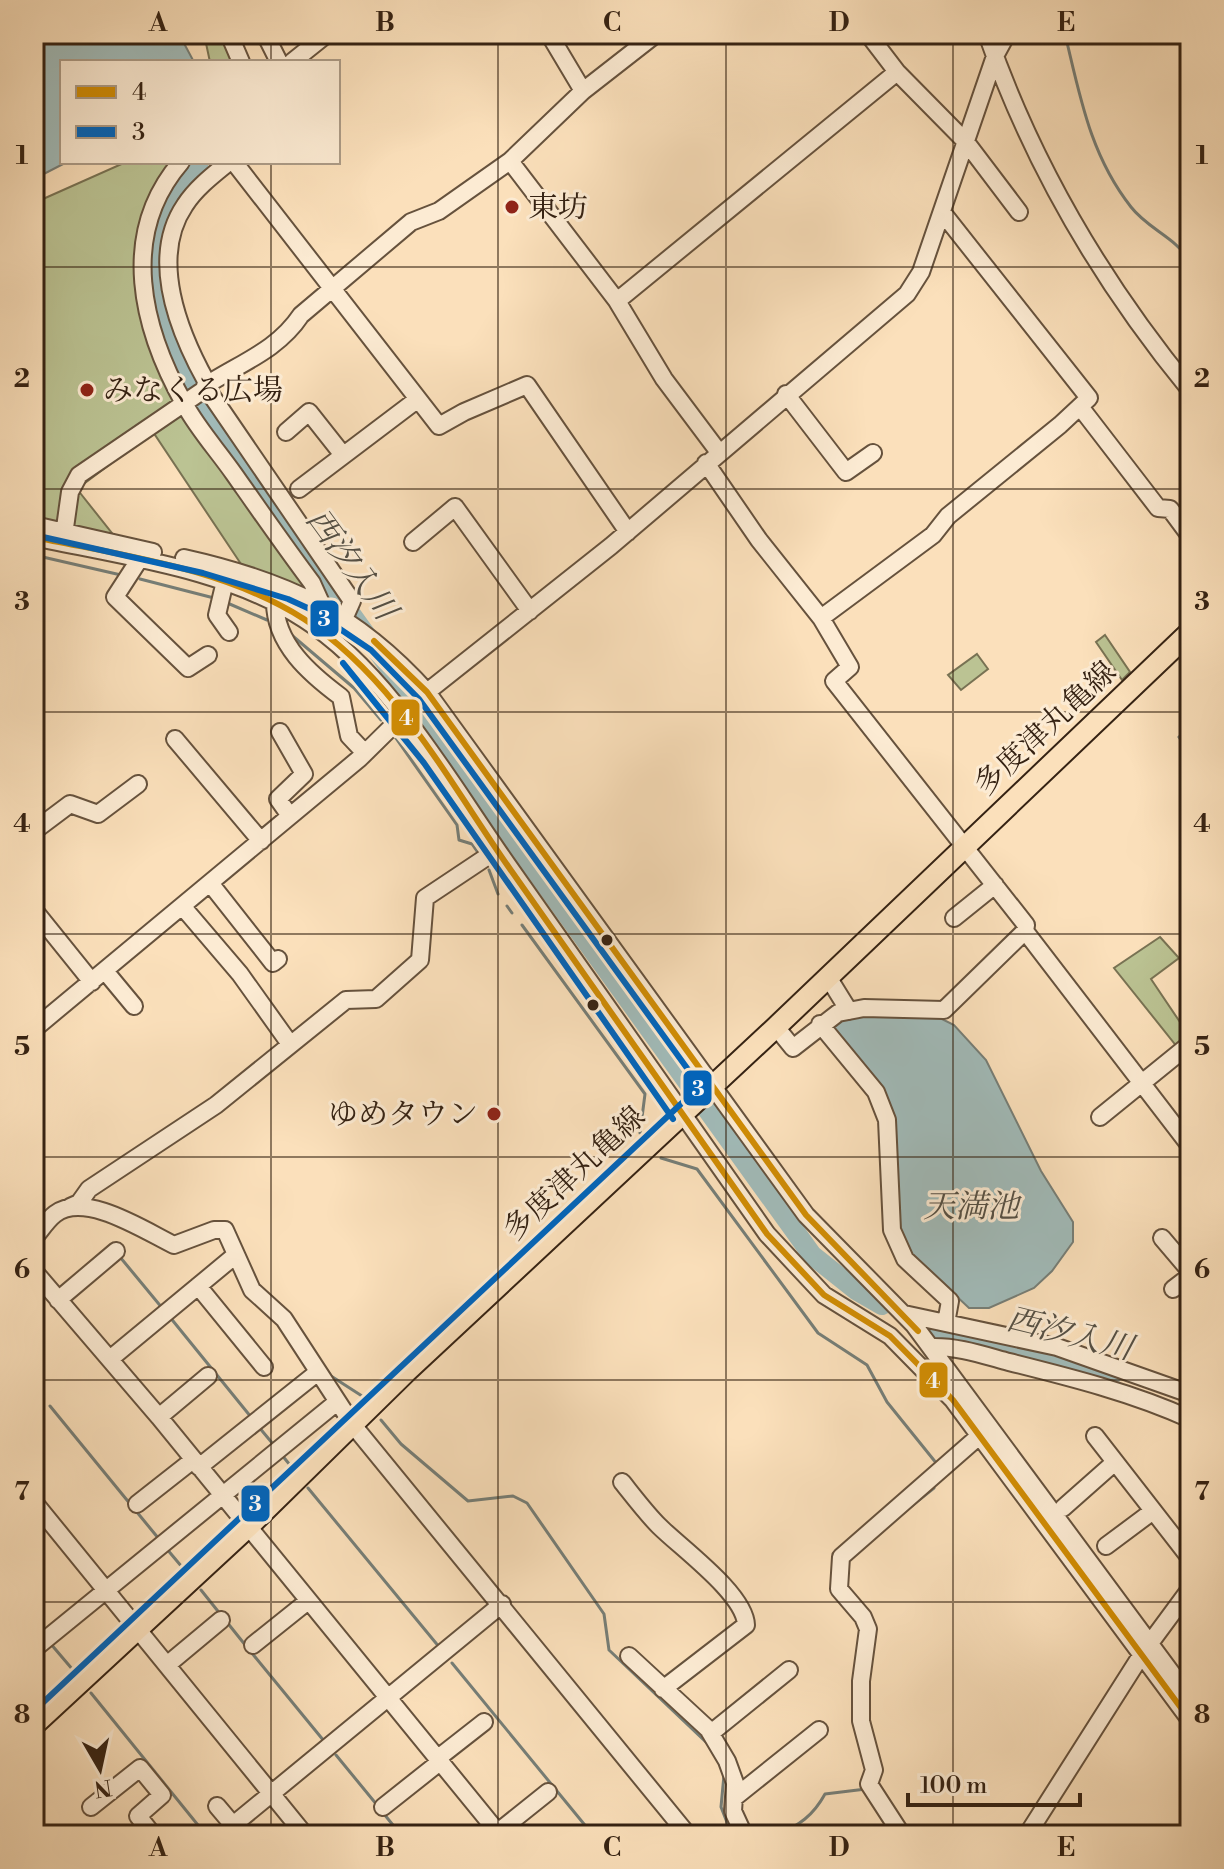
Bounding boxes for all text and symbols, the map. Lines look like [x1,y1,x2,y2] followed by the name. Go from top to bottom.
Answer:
[148,7,168,39] text: A
[375,7,395,39] text: B
[603,7,621,39] text: C
[829,7,849,39] text: D
[1057,7,1075,39] text: E
[60,60,340,164] legend
[132,78,146,108] text: 4
[132,118,145,148] text: 3
[16,140,29,172] text: 1
[1196,140,1209,172] text: 1
[528,189,588,227] place label: 東坊
[503,198,521,216] marker: 東坊
[14,363,30,395] text: 2
[1194,363,1210,395] text: 2
[103,372,283,410] place label: みなくる広場
[78,381,96,399] marker: みなくる広場
[297,501,407,631] water label: 西汐入川
[14,586,30,618] text: 3
[1194,586,1210,618] text: 3
[309,599,340,638] line badge: 3
[317,606,331,633] text: 3
[967,653,1124,804] street label: 多度津丸亀線
[390,698,421,737] line badge: 4
[399,705,413,732] text: 4
[13,808,31,840] text: 4
[1193,808,1211,840] text: 4
[599,932,615,948] unlabelled marker
[585,997,601,1013] unlabelled marker
[14,1031,30,1063] text: 5
[1194,1031,1210,1063] text: 5
[682,1069,713,1107] line badge: 3
[691,1076,705,1103] text: 3
[328,1096,478,1134] place label: ゆめタウン
[496,1098,653,1249] street label: 多度津丸亀線
[485,1105,503,1123] marker: ゆめタウン
[923,1187,1022,1227] water label: 天満池
[14,1254,30,1286] text: 6
[1194,1254,1210,1286] text: 6
[1003,1299,1140,1370] water label: 西汐入川
[918,1361,949,1399] line badge: 4
[926,1368,940,1395] text: 4
[14,1476,30,1508] text: 7
[1194,1476,1210,1508] text: 7
[240,1484,271,1523] line badge: 3
[248,1491,262,1518] text: 3
[14,1699,30,1731] text: 8
[1194,1699,1210,1731] text: 8
[60,1729,140,1809] north arrow
[908,1757,1080,1807] scale bar
[920,1771,987,1801] text: 100 m
[92,1773,114,1802] text: N
[148,1832,168,1864] text: A
[375,1832,395,1864] text: B
[603,1832,621,1864] text: C
[829,1832,849,1864] text: D
[1057,1832,1075,1864] text: E

